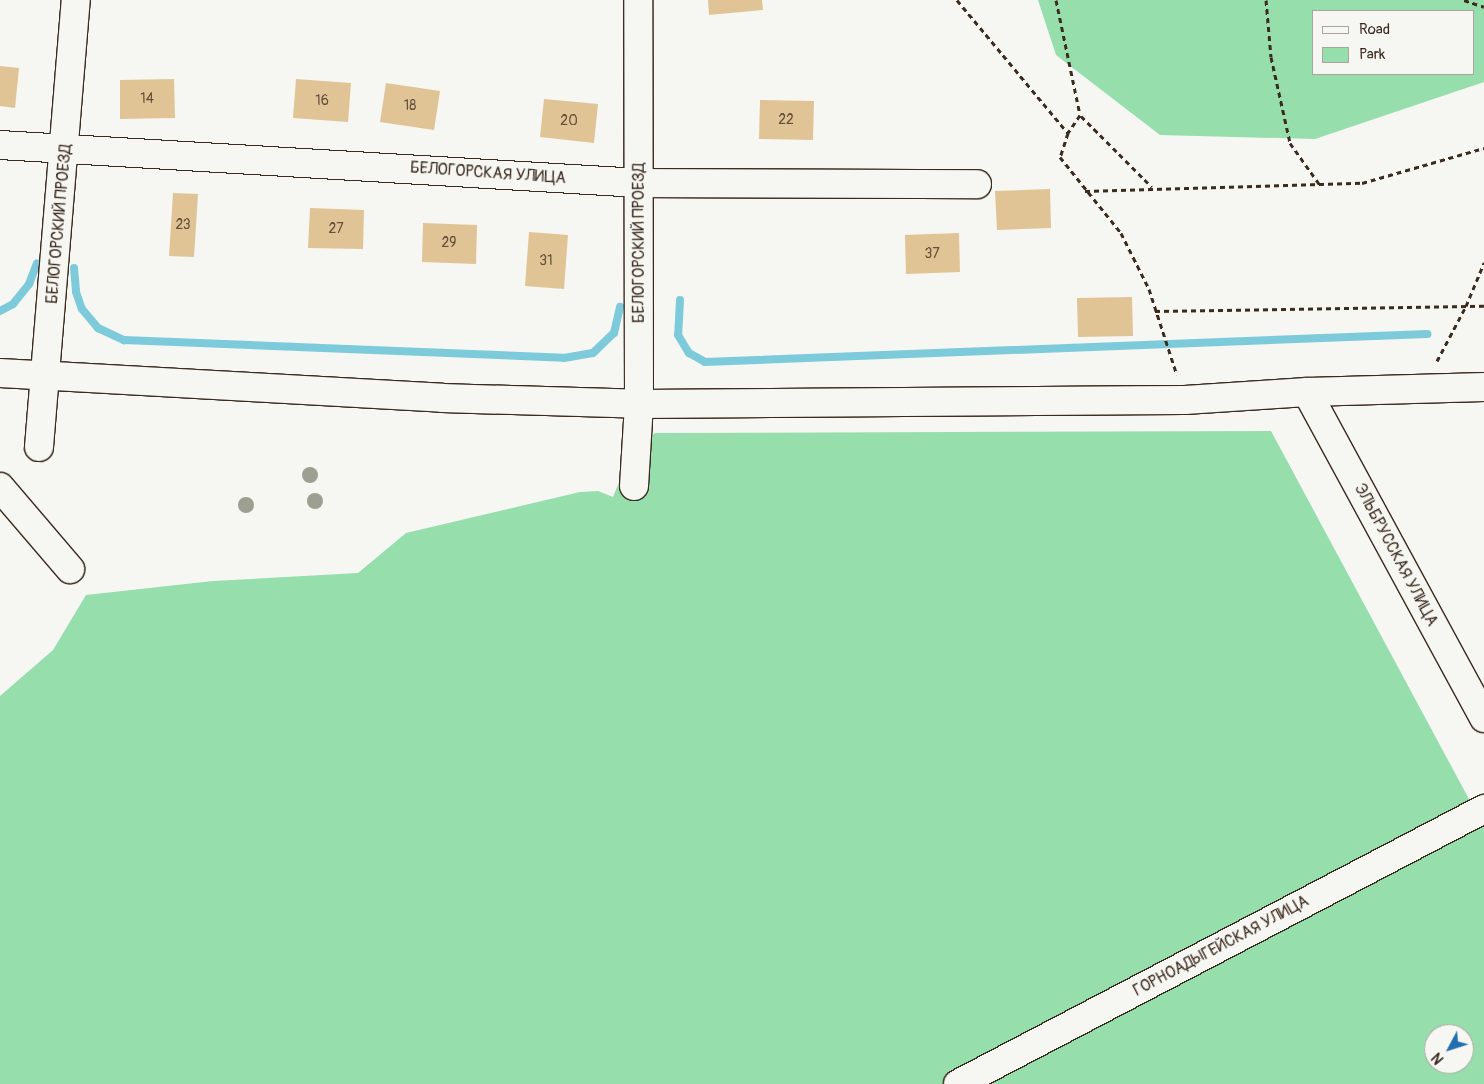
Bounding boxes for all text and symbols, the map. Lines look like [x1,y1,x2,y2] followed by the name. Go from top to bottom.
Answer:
[1312,10,1474,75] legend
[1359,20,1390,39] text: Road
[1359,45,1385,64] text: Park
[140,91,154,107] house number: 14
[315,93,329,109] house number: 16
[404,98,416,114] house number: 18
[778,112,794,128] house number: 22
[560,113,578,129] house number: 20
[42,143,76,305] street label: БЕЛОГОРСКИЙ ПРОЕЗД
[409,158,567,188] street label: БЕЛОГОРСКАЯ УЛИЦА
[629,163,649,323] street label: БЕЛОГОРСКИЙ ПРОЕЗД
[175,217,191,233] house number: 23
[328,221,344,237] house number: 27
[441,235,457,251] house number: 29
[924,246,940,262] house number: 37
[539,253,553,269] house number: 31
[1350,480,1442,630] street label: ЭЛЬБРУССКАЯ УЛИЦА
[1130,892,1312,1000] street label: ГОРНОАДЫГЕЙСКАЯ УЛИЦА
[1424,1024,1474,1074] north arrow
[1428,1049,1447,1067] text: N

